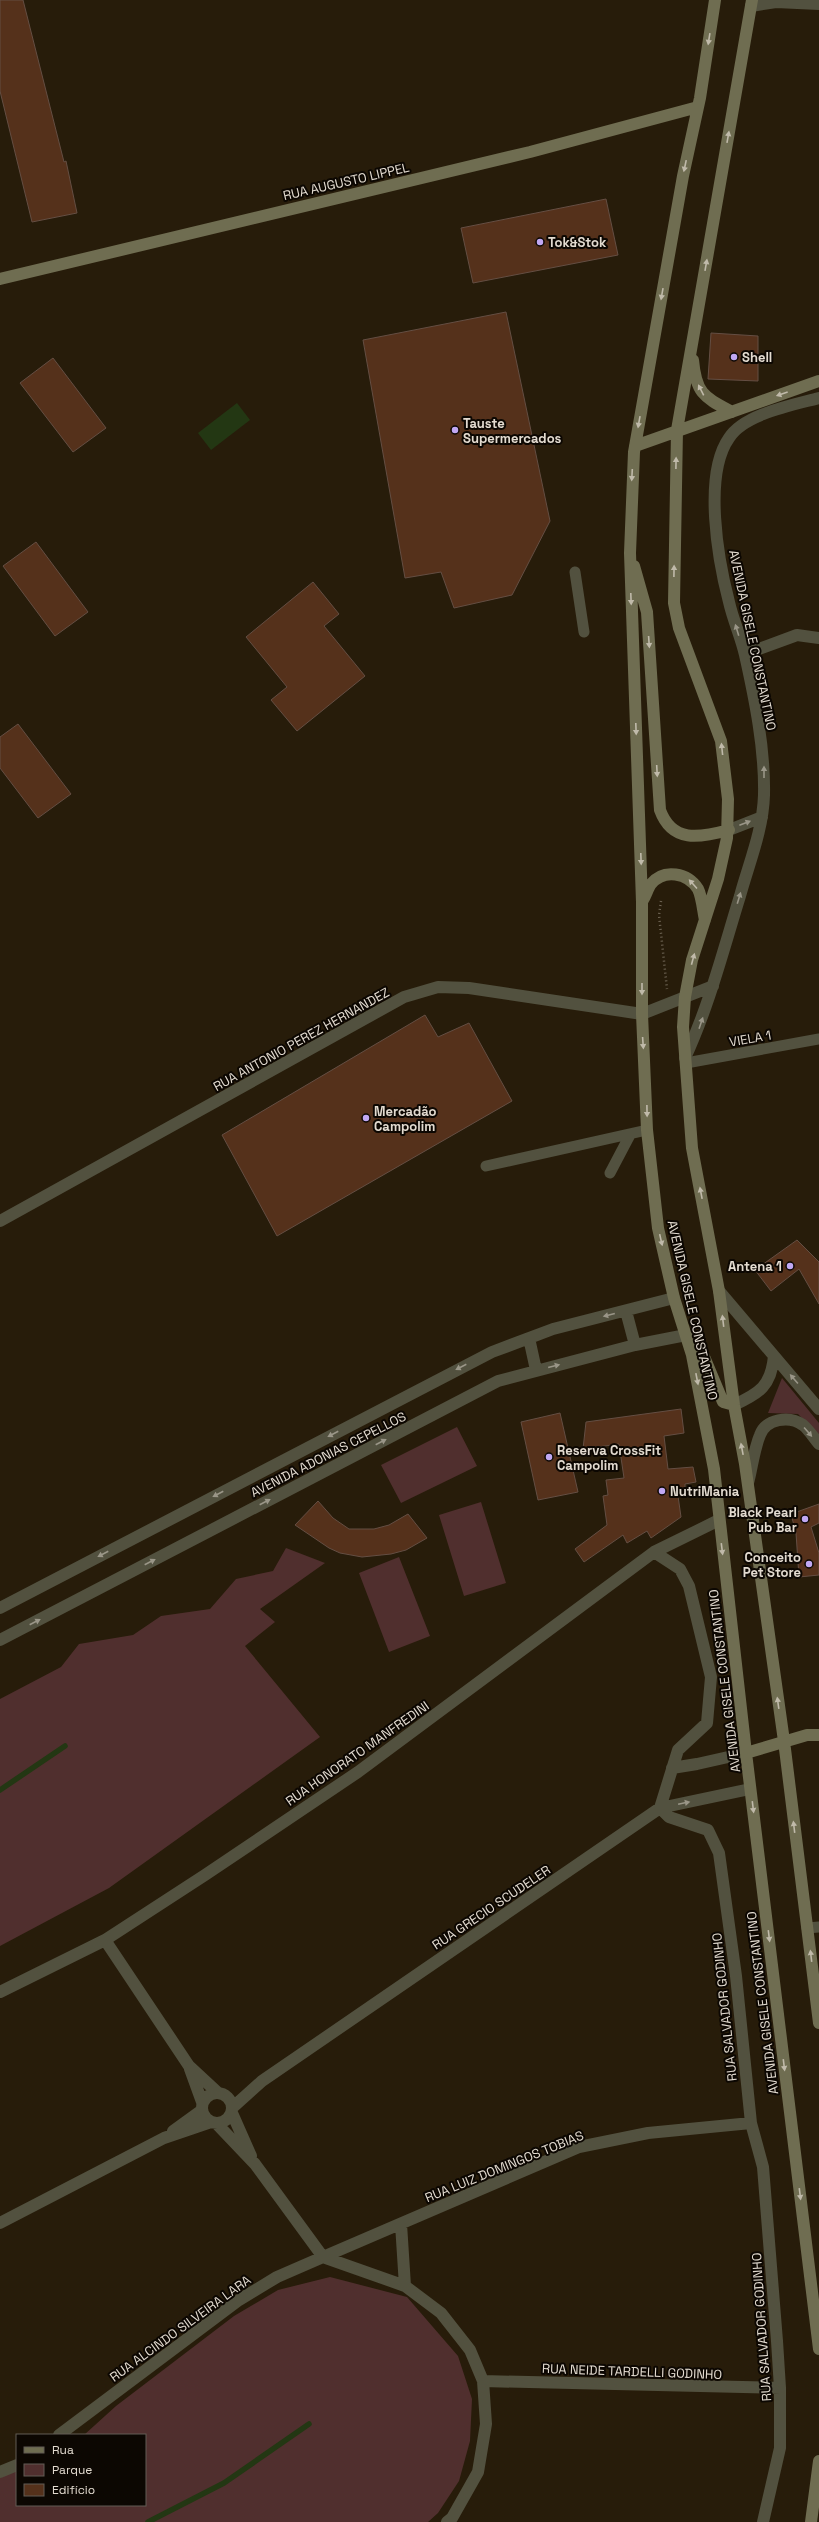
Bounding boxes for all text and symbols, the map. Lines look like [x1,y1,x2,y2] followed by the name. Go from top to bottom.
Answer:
[706,32,712,45] one-way arrow
[725,131,731,143] one-way arrow
[281,159,411,204] street label: RUA AUGUSTO LIPPEL
[682,160,688,172] one-way arrow
[548,234,607,251] place label: Tok&Stok
[535,237,545,247] marker: Tok&Stok
[703,259,709,271] one-way arrow
[658,288,664,300] one-way arrow
[742,349,772,366] place label: Shell
[729,352,739,362] marker: Shell
[698,385,704,396] one-way arrow
[776,392,788,398] one-way arrow
[463,415,562,447] place label: Tauste Supermercados
[635,416,641,428] one-way arrow
[450,425,460,435] marker: Tauste Supermercados
[673,456,679,469] one-way arrow
[629,469,636,481] one-way arrow
[725,548,780,732] street label: AVENIDA GISELE CONSTANTINO
[671,564,677,577] one-way arrow
[628,593,634,606] one-way arrow
[734,624,740,636] one-way arrow
[646,636,653,648] one-way arrow
[633,723,639,736] one-way arrow
[719,743,725,755] one-way arrow
[654,765,661,777] one-way arrow
[761,765,767,778] one-way arrow
[740,820,752,826] one-way arrow
[637,853,644,865] one-way arrow
[689,879,698,890] one-way arrow
[736,892,742,904] one-way arrow
[690,952,696,964] one-way arrow
[639,983,645,996] one-way arrow
[210,984,392,1095] street label: RUA ANTONIO PEREZ HERNANDEZ
[698,1016,704,1028] one-way arrow
[728,1026,772,1051] street label: VIELA 1
[640,1037,647,1049] one-way arrow
[374,1103,437,1135] place label: Mercadão Campolim
[644,1105,650,1118] one-way arrow
[361,1113,371,1123] marker: Mercadão Campolim
[698,1186,704,1199] one-way arrow
[664,1218,722,1402] street label: AVENIDA GISELE CONSTANTINO
[658,1233,664,1246] one-way arrow
[728,1258,782,1275] place label: Antena 1
[785,1261,795,1271] marker: Antena 1
[603,1312,615,1318] one-way arrow
[720,1315,726,1327] one-way arrow
[548,1363,560,1369] one-way arrow
[455,1364,467,1371] one-way arrow
[694,1373,700,1385] one-way arrow
[789,1374,798,1385] one-way arrow
[247,1408,409,1501] street label: AVENIDA ADONIAS CEPELLOS
[804,1426,813,1437] one-way arrow
[327,1430,339,1437] one-way arrow
[375,1439,386,1446] one-way arrow
[557,1442,661,1474] place label: Reserva CrossFit Campolim
[739,1443,745,1455] one-way arrow
[544,1452,554,1462] marker: Reserva CrossFit Campolim
[670,1483,740,1500] place label: NutriMania
[657,1486,667,1496] marker: NutriMania
[212,1491,224,1497] one-way arrow
[259,1499,271,1506] one-way arrow
[728,1504,797,1536] place label: Black Pearl Pub Bar
[800,1514,810,1524] marker: Black Pearl Pub Bar
[719,1543,725,1555] one-way arrow
[743,1549,801,1581] place label: Conceito Pet Store
[97,1551,108,1558] one-way arrow
[144,1559,156,1566] one-way arrow
[804,1559,814,1569] marker: Conceito Pet Store
[705,1588,744,1773] street label: AVENIDA GISELE CONSTANTINO
[29,1619,40,1626] one-way arrow
[775,1696,781,1709] one-way arrow
[282,1697,432,1810] street label: RUA HONORATO MANFREDINI
[678,1800,690,1806] one-way arrow
[749,1801,756,1813] one-way arrow
[791,1821,797,1833] one-way arrow
[429,1861,554,1953] street label: RUA GRECIO SCUDELER
[743,1910,782,2095] street label: AVENIDA GISELE CONSTANTINO
[765,1930,772,1942] one-way arrow
[708,1932,741,2082] street label: RUA SALVADOR GODINHO
[807,1950,814,1962] one-way arrow
[781,2059,787,2071] one-way arrow
[422,2127,586,2206] street label: RUA LUIZ DOMINGOS TOBIAS
[797,2188,803,2200] one-way arrow
[748,2252,775,2402] street label: RUA SALVADOR GODINHO
[106,2271,254,2385] street label: RUA ALCINDO SILVEIRA LARA
[542,2360,722,2383] street label: RUA NEIDE TARDELLI GODINHO
[16,2434,146,2506] legend
[52,2442,74,2458] text: Rua
[52,2462,92,2478] text: Parque
[52,2482,95,2498] text: Edifício

